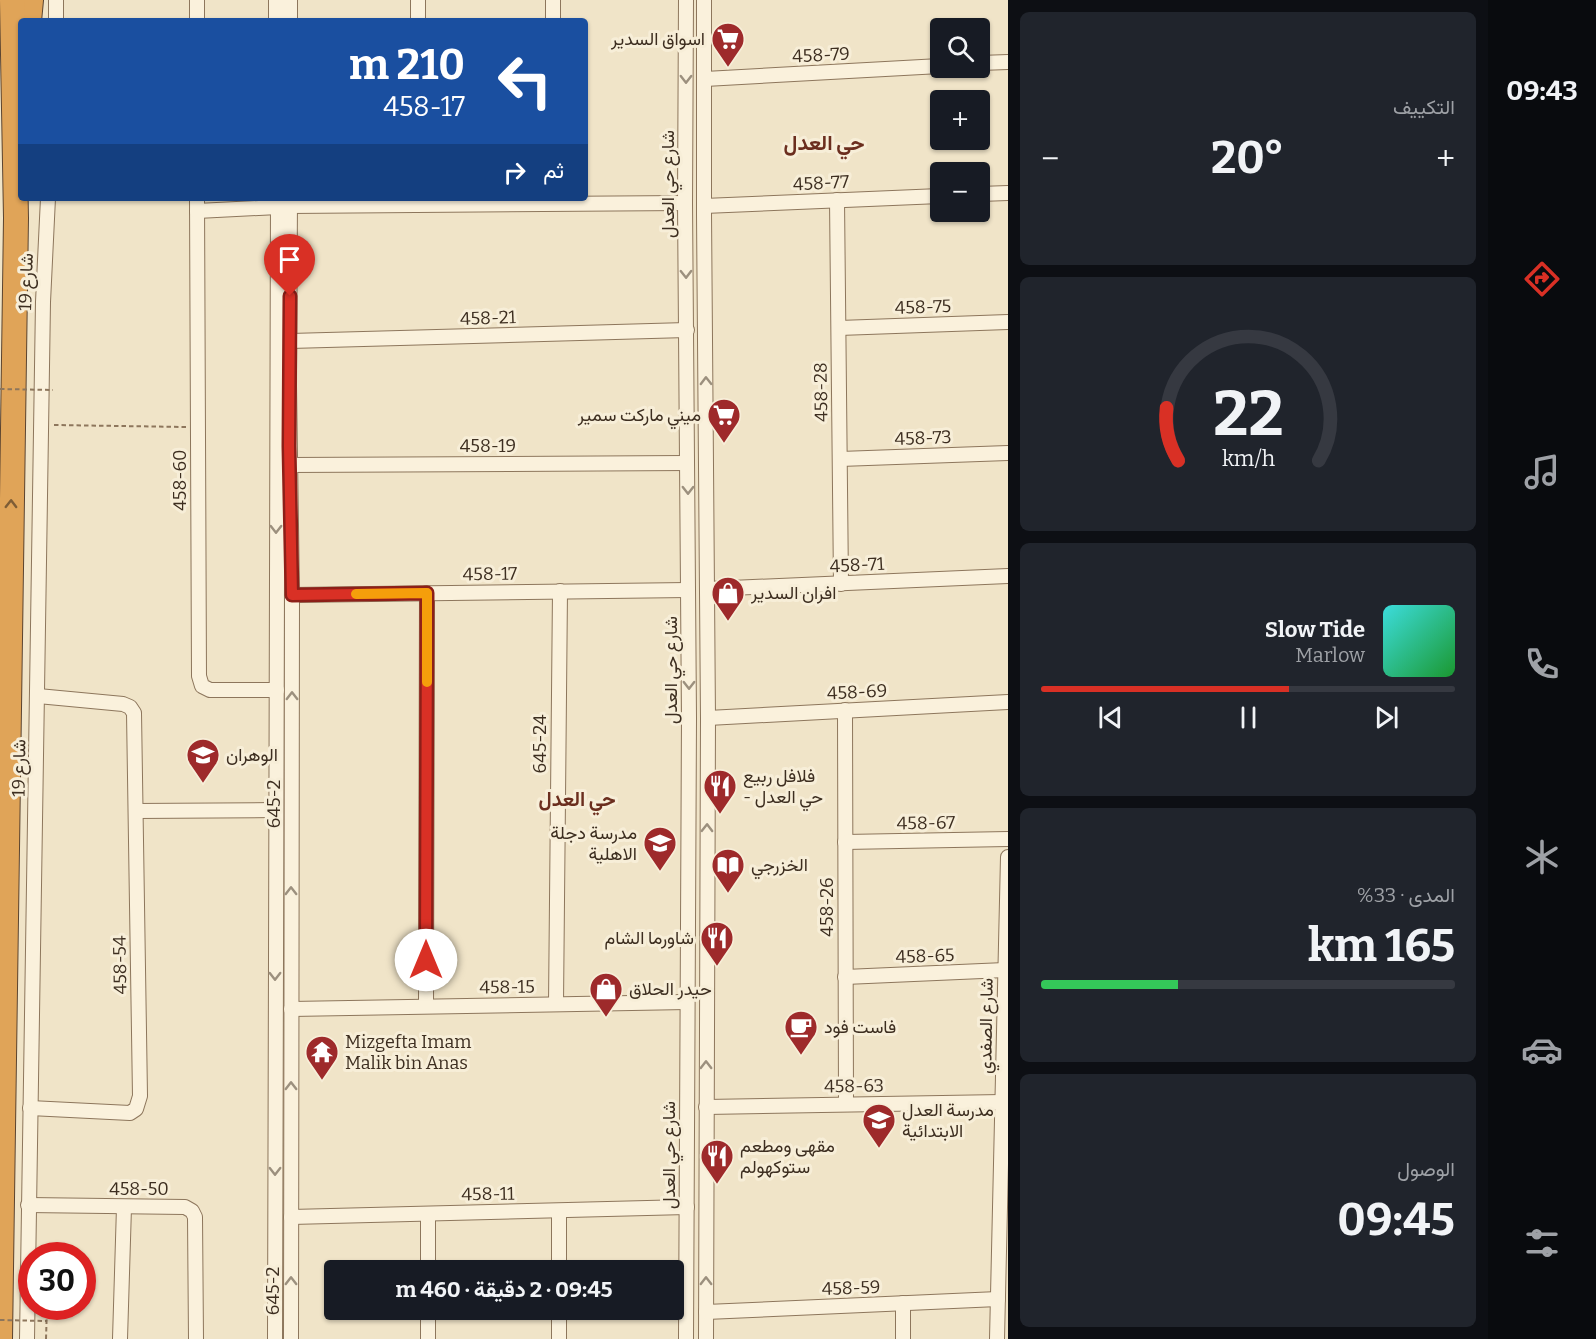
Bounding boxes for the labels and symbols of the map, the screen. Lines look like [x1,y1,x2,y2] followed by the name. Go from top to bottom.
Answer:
[710,21,746,68] supermarket icon: اسواق السدير
[610,28,705,50] place label: اسواق السدير
[792,43,850,67] street label: 458-79
[680,75,692,84] one-way arrow
[657,130,683,238] street label: شارع حي العدل
[784,130,864,160] district label: حي العدل
[792,171,850,195] street label: 458-77
[264,234,315,296] pin
[14,253,39,311] street label: شارع 19
[680,270,692,279] one-way arrow
[894,295,952,319] street label: 458-75
[460,306,517,330] street label: 458-21
[809,362,833,422] street label: 458-28
[699,376,712,385] one-way arrow
[706,397,742,444] supermarket icon: ميني ماركت سمير
[577,404,701,430] place label: ميني ماركت سمير
[894,426,952,450] street label: 458-73
[460,435,516,457] street label: 458-19
[169,449,191,511] street label: 458-60
[682,486,694,495] one-way arrow
[5,499,17,508] one-way arrow
[270,525,282,534] one-way arrow
[829,553,886,577] street label: 458-71
[463,563,517,585] street label: 458-17
[710,575,746,622] shop icon: افران السدير
[750,582,836,604] place label: افران السدير
[660,616,686,724] street label: شارع حي العدل
[826,679,888,705] street label: 458-69
[683,681,695,690] one-way arrow
[286,691,298,700] one-way arrow
[529,714,551,774] street label: 645-24
[185,737,221,784] school or university icon: الوهران
[7,739,32,797] street label: شارع 19
[226,744,278,766] place label: الوهران
[743,765,823,812] place label: فلافل ربيع - حي العدل
[702,768,738,815] restaurant icon: فلافل ربيع - حي العدل
[263,780,285,828] street label: 645-2
[538,787,616,816] district label: حي العدل
[897,811,955,835] street label: 458-67
[550,822,637,865] place label: مدرسة دجلة الاهلية
[701,823,713,832] one-way arrow
[642,825,678,872] school or university icon: مدرسة دجلة الاهلية
[710,847,746,894] library icon: الخزرجي
[751,854,808,880] place label: الخزرجي
[816,877,838,937] street label: 458-26
[285,886,297,895] one-way arrow
[699,920,735,967] restaurant icon: شاورما الشام
[604,927,694,950] place label: شاورما الشام
[394,928,458,992] position arrow
[108,935,132,995] street label: 458-54
[895,944,955,968] street label: 458-65
[588,971,624,1018] shop icon: حيدر الحلاق
[269,972,281,981] one-way arrow
[479,976,535,998] street label: 458-15
[629,978,712,1000] place label: حيدر الحلاق
[974,978,1002,1074] street label: شارع الصفدي
[783,1009,819,1056] cafe icon: فاست فود
[824,1016,896,1038] place label: فاست فود
[345,1031,471,1074] place label: Mizgefta Imam Malik bin Anas
[304,1034,340,1081] temple icon: Mizgefta Imam Malik bin Anas
[700,1060,712,1069] one-way arrow
[824,1074,884,1098] street label: 458-63
[285,1081,297,1090] one-way arrow
[902,1099,994,1142] place label: مدرسة العدل الابتدائية
[658,1101,684,1209] street label: شارع حي العدل
[861,1102,897,1149] school or university icon: مدرسة العدل الابتدائية
[740,1135,835,1179] place label: مقهى ومطعم ستوكهولم
[699,1138,735,1185] restaurant icon: مقهى ومطعم ستوكهولم
[269,1167,281,1176] one-way arrow
[109,1178,169,1200] street label: 458-50
[461,1183,515,1205] street label: 458-11
[18,1242,96,1320] speed limit sign: 30
[262,1267,284,1315] street label: 645-2
[285,1276,297,1285] one-way arrow
[700,1276,712,1285] one-way arrow
[821,1276,881,1300] street label: 458-59

